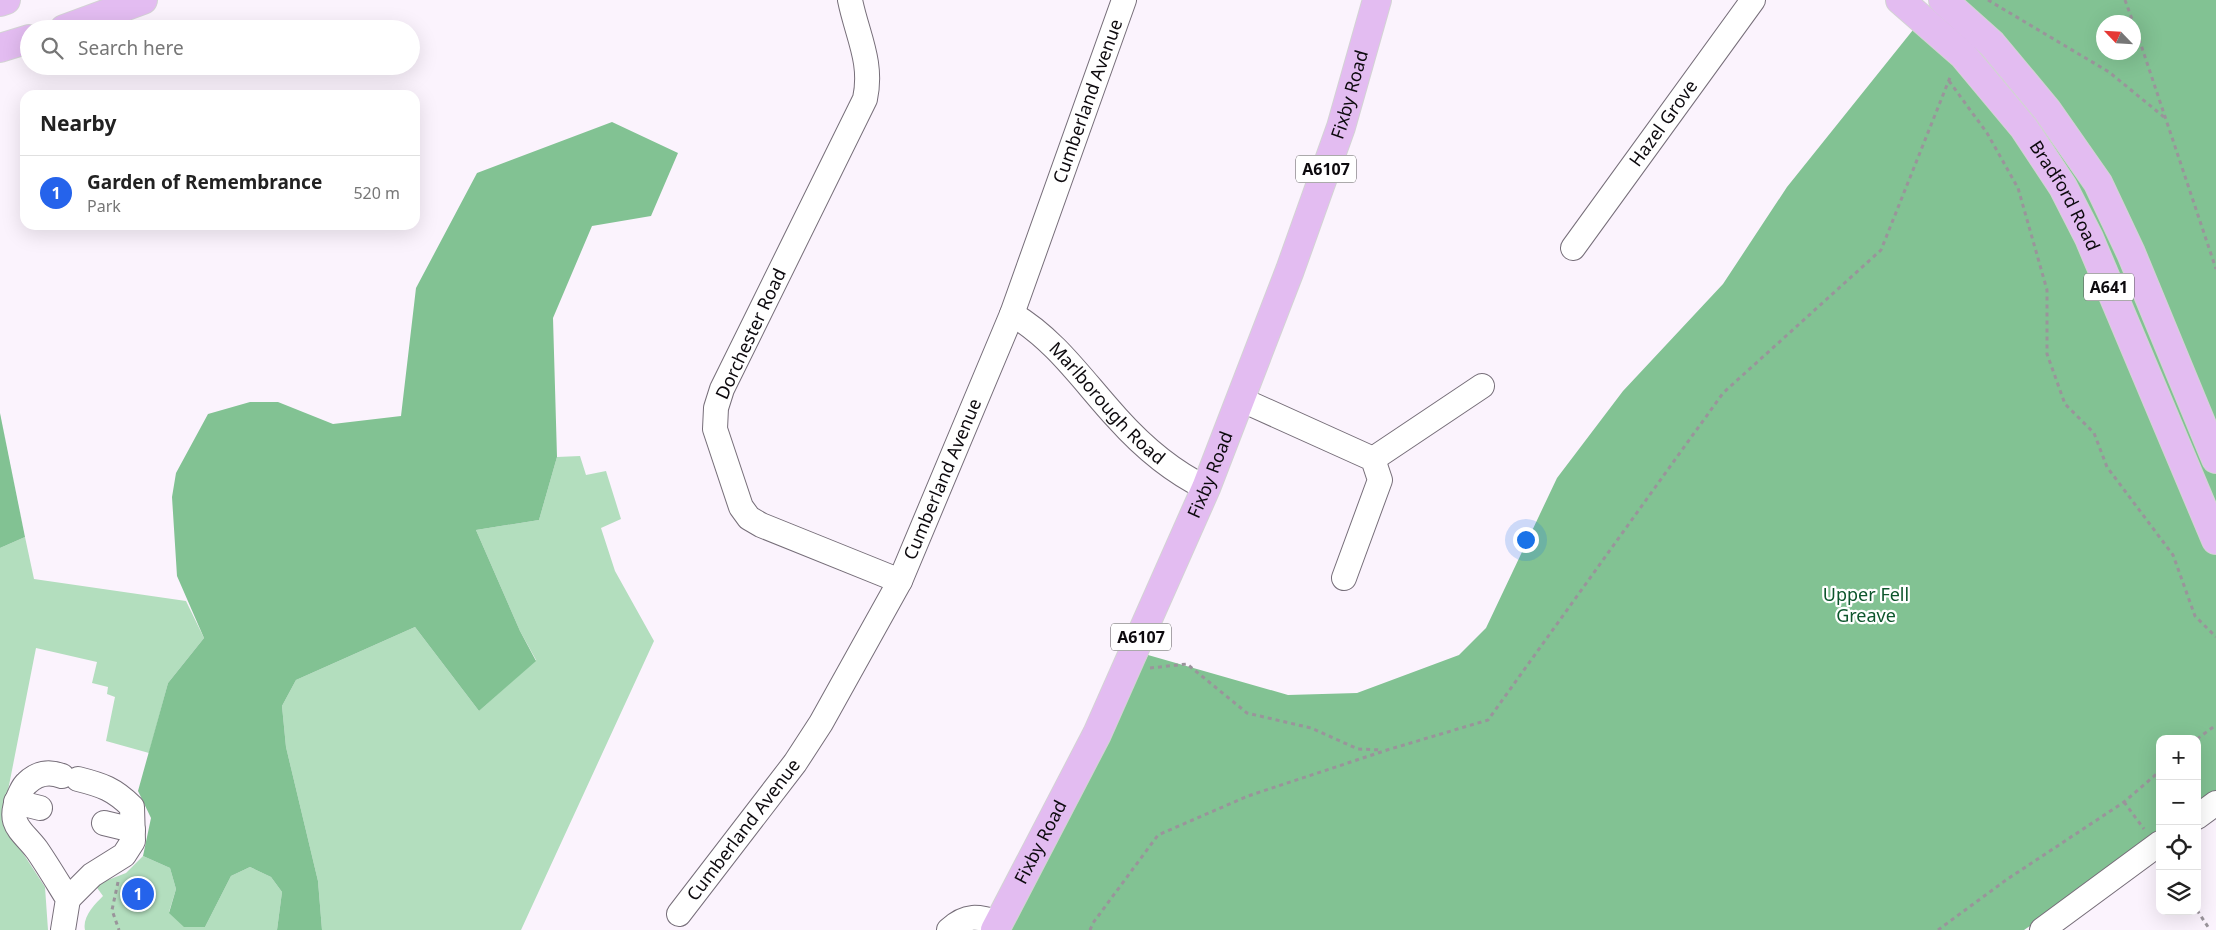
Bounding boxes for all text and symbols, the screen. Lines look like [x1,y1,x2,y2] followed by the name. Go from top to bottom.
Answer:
[1047,15,1127,186] street label: Cumberland Avenue
[2096,15,2141,60] north arrow
[20,20,420,75] search box
[38,34,66,62] icon: search
[78,35,184,61] text: Search here
[1325,47,1373,142] street label: Fixby Road
[1623,75,1702,171] street label: Hazel Grove
[40,109,116,137] text: Nearby
[2025,136,2106,254] street label: Bradford Road
[1296,156,1356,182] road number: A6107
[87,169,322,195] text: Garden of Remembrance
[51,182,61,204] text: 1
[353,182,400,204] text: 520 m
[87,195,121,217] text: Park
[709,264,791,403] street label: Dorchester Road
[2084,274,2134,300] road number: A641
[1044,336,1170,469] street label: Marlborough Road
[897,394,986,563] street label: Cumberland Avenue
[1181,428,1238,521] street label: Fixby Road
[1513,527,1539,553] your location
[1823,582,1909,627] park label: Upper Fell Greave
[1111,624,1171,650] road number: A6107
[2156,735,2201,915] map controls
[2156,735,2201,780] button: +
[681,753,805,905] street label: Cumberland Avenue
[2156,780,2201,825] button: −
[1008,796,1072,888] street label: Fixby Road
[2156,825,2201,870] button: locate
[2156,870,2201,915] button: layers
[122,875,154,913] pin: 1

